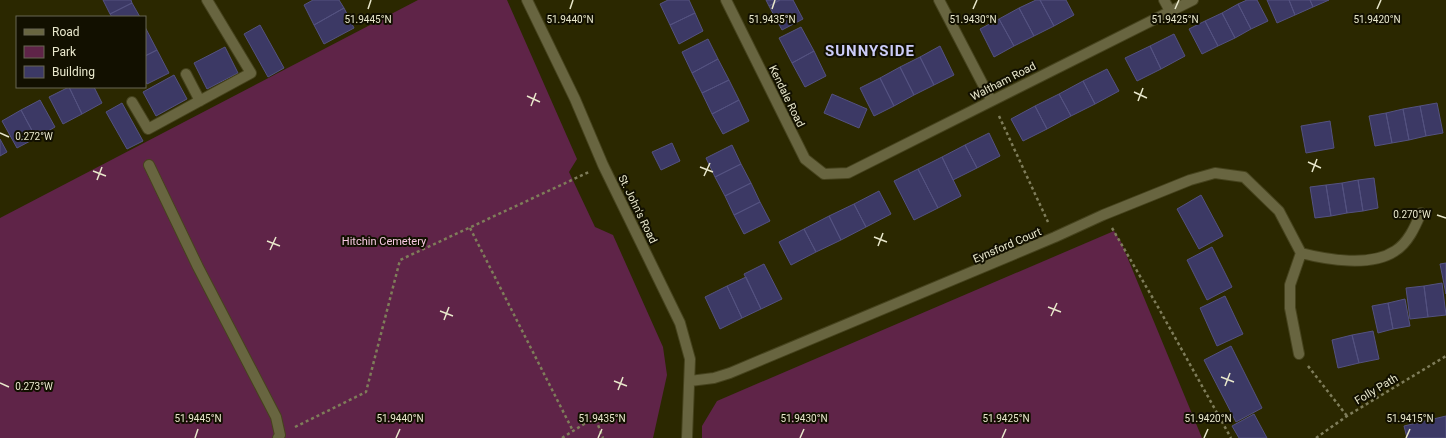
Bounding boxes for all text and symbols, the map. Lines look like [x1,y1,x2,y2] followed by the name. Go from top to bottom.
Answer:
[344,14,392,25] text: 51.9445°N
[546,14,594,25] text: 51.9440°N
[748,14,796,25] text: 51.9435°N
[949,14,997,25] text: 51.9430°N
[1151,14,1199,25] text: 51.9425°N
[1353,14,1401,25] text: 51.9420°N
[16,16,146,88] legend
[52,25,80,39] text: Road
[825,42,915,60] district label: SUNNYSIDE
[52,45,77,59] text: Park
[968,59,1038,103] street label: Waltham Road
[766,63,807,129] street label: Kendale Road
[52,65,95,79] text: Building
[15,131,53,142] text: 0.272°W
[615,173,660,246] street label: St. John's Road
[1393,209,1431,220] text: 0.270°W
[971,225,1044,266] street label: Eynsford Court
[342,235,427,248] park label: Hitchin Cemetery
[1352,371,1400,407] street label: Folly Path
[15,381,53,392] text: 0.273°W
[174,413,222,424] text: 51.9445°N
[376,413,424,424] text: 51.9440°N
[578,413,626,424] text: 51.9435°N
[780,413,828,424] text: 51.9430°N
[982,413,1030,424] text: 51.9425°N
[1184,413,1232,424] text: 51.9420°N
[1386,413,1434,424] text: 51.9415°N

